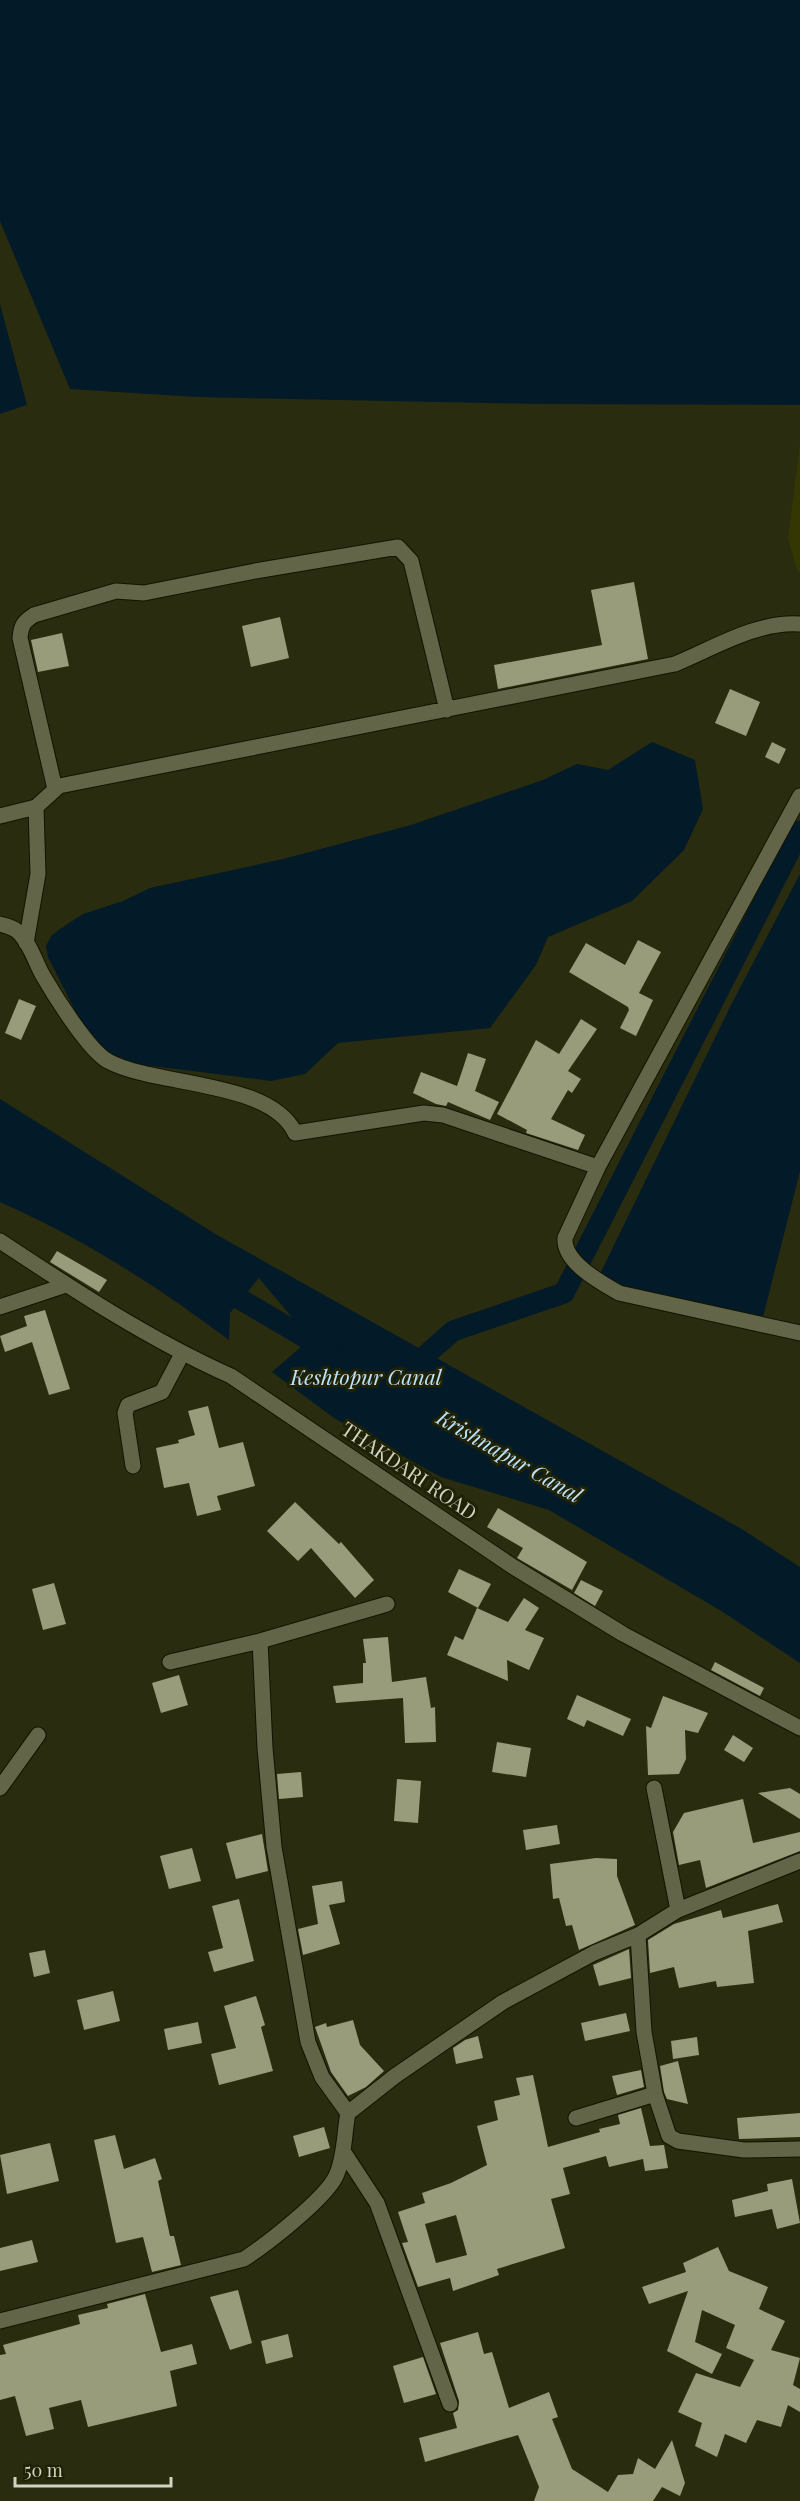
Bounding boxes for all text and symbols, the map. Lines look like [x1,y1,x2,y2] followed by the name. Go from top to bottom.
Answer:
[289,1362,443,1390] water label: Keshtopur Canal
[432,1402,589,1509] water label: Krishnapur Canal
[337,1414,483,1525] street label: THAKDARI ROAD
[15,2450,171,2488] scale bar
[24,2458,63,2482] text: 50 m

